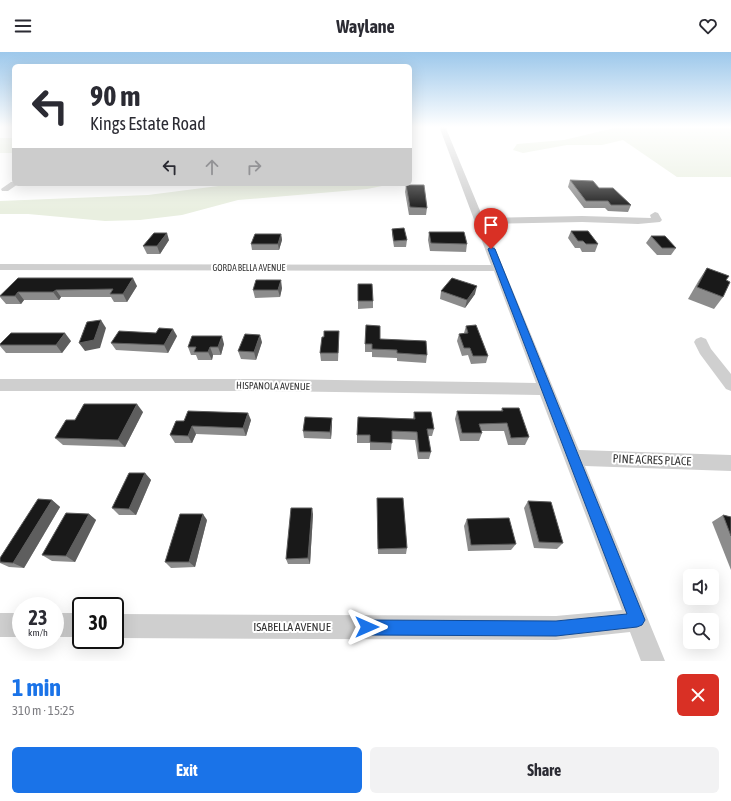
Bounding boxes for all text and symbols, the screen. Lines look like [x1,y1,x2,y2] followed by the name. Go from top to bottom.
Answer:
[12,15,34,37] icon: menu
[697,15,719,37] icon: heart
[336,16,395,37] text: Waylane
[24,80,76,132] icon: left
[90,80,140,112] text: 90 m
[90,113,206,134] text: Kings Estate Road
[159,156,181,178] icon: left
[201,156,223,178] icon: ahead
[243,156,265,178] icon: right
[474,208,508,249] pin
[480,214,502,236] icon: arrive
[213,263,286,273] street label: GORDA BELLA AVENUE
[236,380,311,392] street label: HISPANOLA AVENUE
[612,452,692,468] street label: PINE ACRES PLACE
[683,569,719,649] map controls
[683,569,719,605] button: sound
[72,597,124,649] speed limit sign: 30
[29,606,47,629] text: 23
[346,606,388,648] position arrow
[683,613,719,649] button: search
[253,620,331,634] street label: ISABELLA AVENUE
[28,627,48,638] text: km/h
[12,674,61,701] text: 1 min
[677,674,719,716] button: close
[12,703,75,718] text: 310 m · 15:25
[12,747,362,793] button: Exit
[370,747,719,793] button: Share

